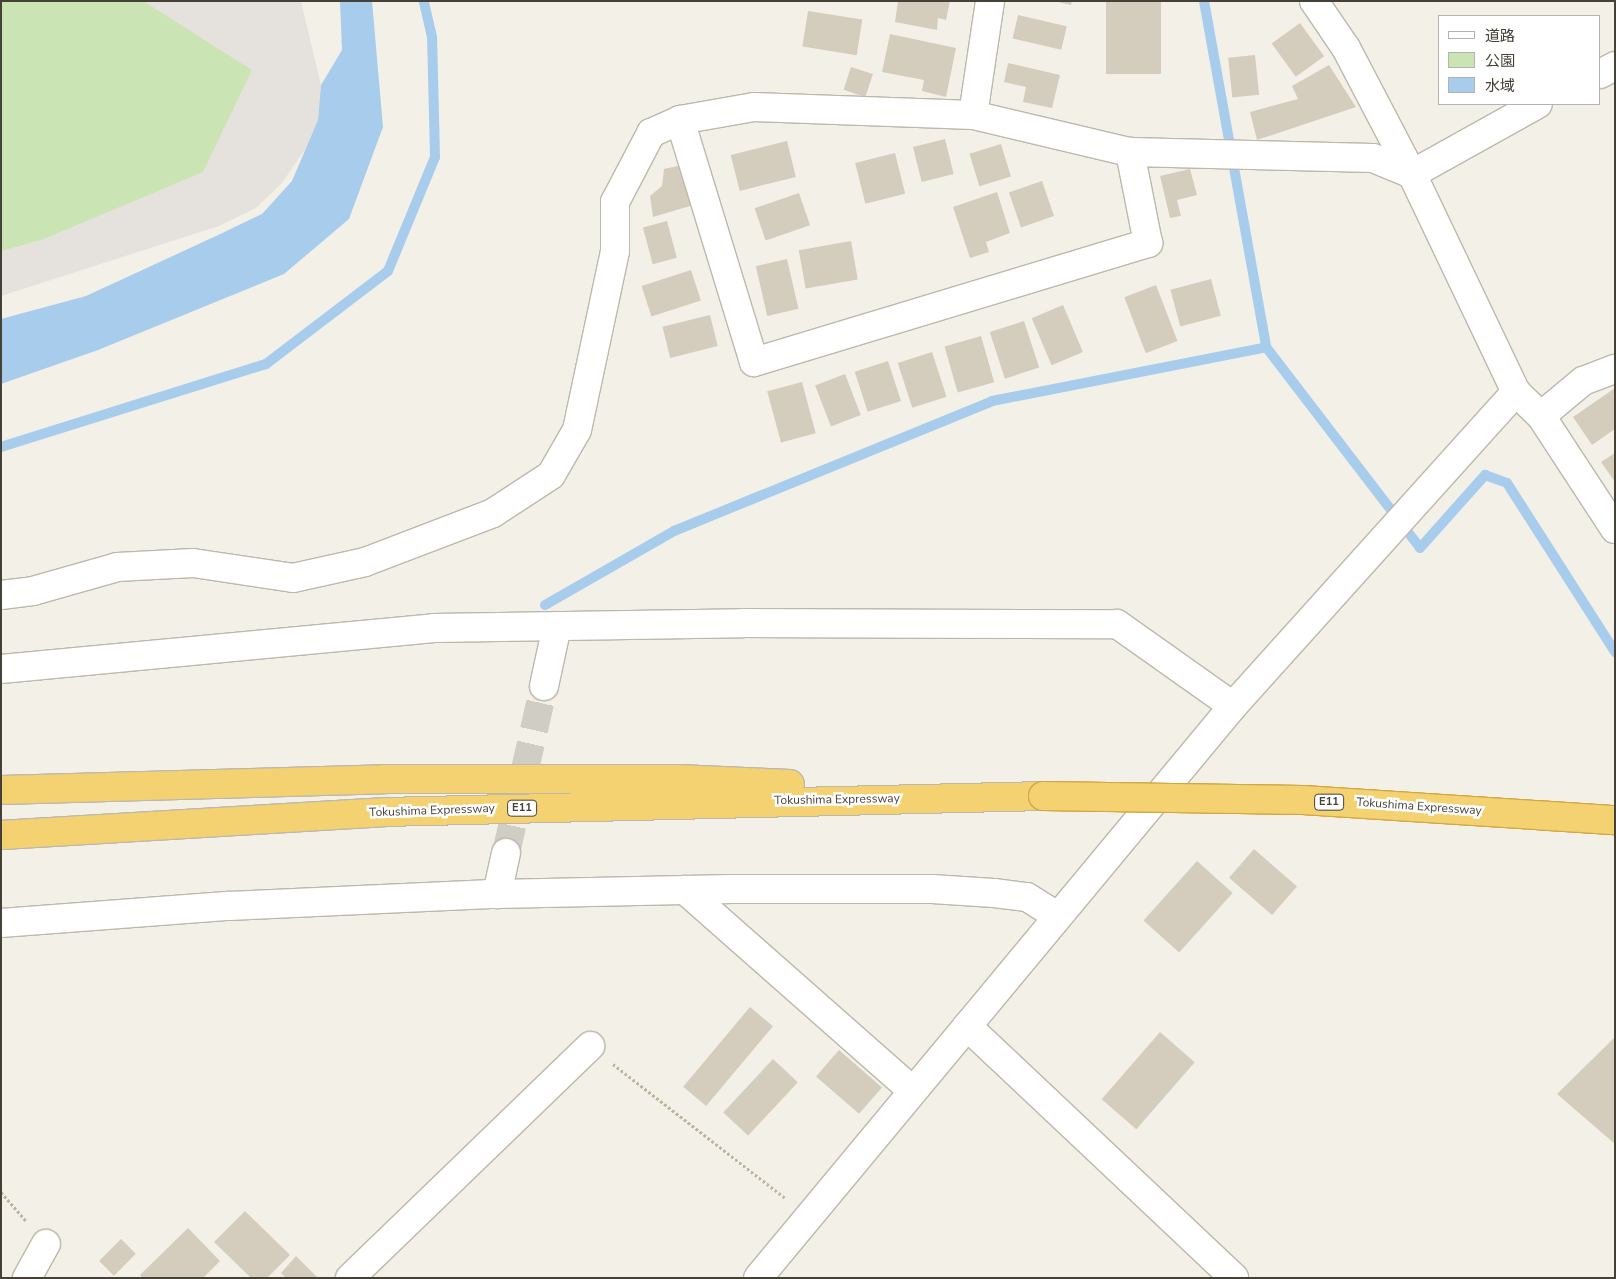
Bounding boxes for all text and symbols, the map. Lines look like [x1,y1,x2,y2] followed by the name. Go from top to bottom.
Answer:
[1438,15,1601,105] legend
[1485,26,1515,46] text: 道路
[1485,51,1515,71] text: 公園
[1485,76,1515,96] text: 水域
[774,792,900,808] street label: Tokushima Expressway
[1314,794,1344,810] road number: E11
[1356,795,1482,819] street label: Tokushima Expressway
[507,800,537,816] road number: E11
[369,802,495,820] street label: Tokushima Expressway

